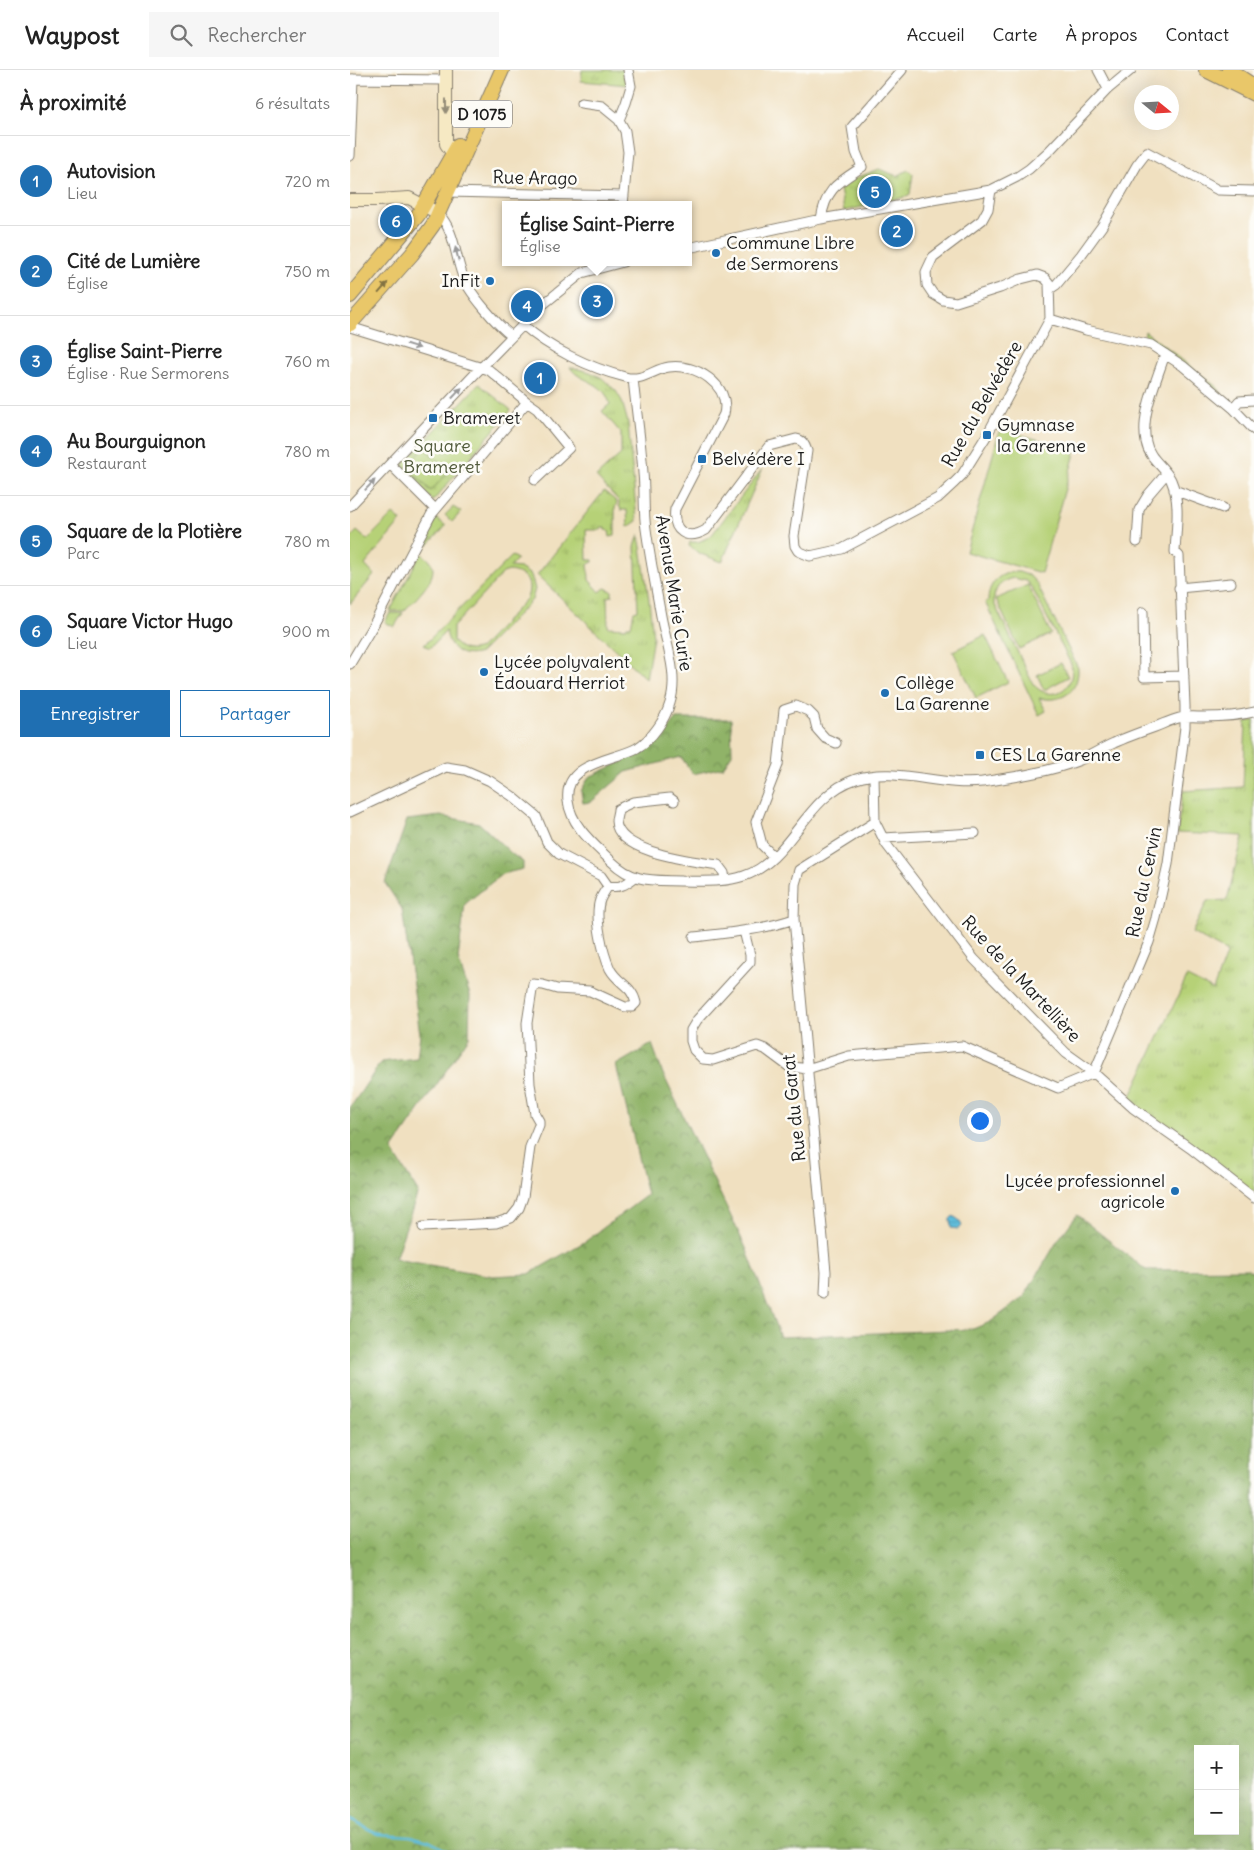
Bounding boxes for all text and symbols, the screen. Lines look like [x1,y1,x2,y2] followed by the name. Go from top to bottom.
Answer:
[149,12,499,57] search box
[25,20,119,50] text: Waypost
[167,21,195,49] icon: search
[207,23,306,47] text: Rechercher
[907,23,965,46] text: Accueil
[993,23,1038,46] text: Carte
[1066,23,1137,46] text: À propos
[1165,23,1229,46] text: Contact
[1134,85,1179,130] north arrow
[20,89,127,116] text: À proximité
[255,93,330,113] text: 6 résultats
[442,98,450,114] one-way arrow
[452,101,512,128] road number: D 1075
[67,159,155,183] text: Autovision
[492,165,578,190] street label: Rue Arago
[33,171,39,191] text: 1
[285,171,330,191] text: 720 m
[859,173,891,211] pin: 5
[67,183,97,203] text: Lieu
[502,201,692,266] popup
[380,202,412,240] pin: 6
[519,212,675,236] text: Église Saint-Pierre
[881,212,913,250] pin: 2
[726,231,854,275] place label: Commune Libre de Sermorens
[519,236,561,256] text: Église
[453,247,461,262] one-way arrow
[710,247,722,259] marker: Commune Libre de Sermorens
[67,249,200,273] text: Cité de Lumière
[32,261,40,281] text: 2
[285,261,330,281] text: 750 m
[442,269,480,292] place label: InFit
[67,273,108,293] text: Église
[484,275,496,287] marker: InFit
[377,282,388,295] one-way arrow
[581,282,613,320] pin: 3
[511,287,543,325] pin: 4
[936,337,1027,471] street label: Rue du Belvédère
[67,339,222,363] text: Église Saint-Pierre
[406,343,421,351] one-way arrow
[31,351,41,371] text: 3
[285,351,330,371] text: 760 m
[524,359,556,397] pin: 1
[67,363,229,383] text: Église · Rue Sermorens
[451,387,463,399] one-way arrow
[443,406,520,429] place label: Brameret
[427,412,439,424] marker: Brameret
[997,413,1086,457] place label: Gymnase la Garenne
[67,429,206,453] text: Au Bourguignon
[981,429,993,441] marker: Gymnase la Garenne
[403,434,481,478] park label: Square Brameret
[31,441,41,461] text: 4
[285,441,330,461] text: 780 m
[712,447,805,470] place label: Belvédère I
[67,453,147,473] text: Restaurant
[696,453,708,465] marker: Belvédère I
[364,480,376,492] one-way arrow
[651,513,698,673] street label: Avenue Marie Curie
[67,519,242,543] text: Square de la Plotière
[31,531,41,551] text: 5
[285,531,330,551] text: 780 m
[67,543,100,563] text: Parc
[67,609,233,633] text: Square Victor Hugo
[31,621,41,641] text: 6
[282,621,330,641] text: 900 m
[67,633,97,653] text: Lieu
[494,650,630,694] place label: Lycée polyvalent Édouard Herriot
[478,666,490,678] marker: Lycée polyvalent Édouard Herriot
[895,671,990,715] place label: Collège La Garenne
[879,687,891,699] marker: Collège La Garenne
[20,690,170,737] button: Enregistrer
[180,690,330,737] button: Partager
[990,743,1121,766] place label: CES La Garenne
[974,749,986,761] marker: CES La Garenne
[1121,824,1166,939] street label: Rue du Cervin
[957,911,1086,1047] street label: Rue de la Martellière
[776,1053,811,1163] street label: Rue du Garat
[967,1108,993,1134] your location
[1005,1169,1165,1213] place label: Lycée professionnel agricole
[1169,1185,1181,1197] marker: Lycée professionnel agricole
[1194,1745,1239,1835] map controls
[1194,1745,1239,1790] button: +
[1194,1790,1239,1835] button: −

